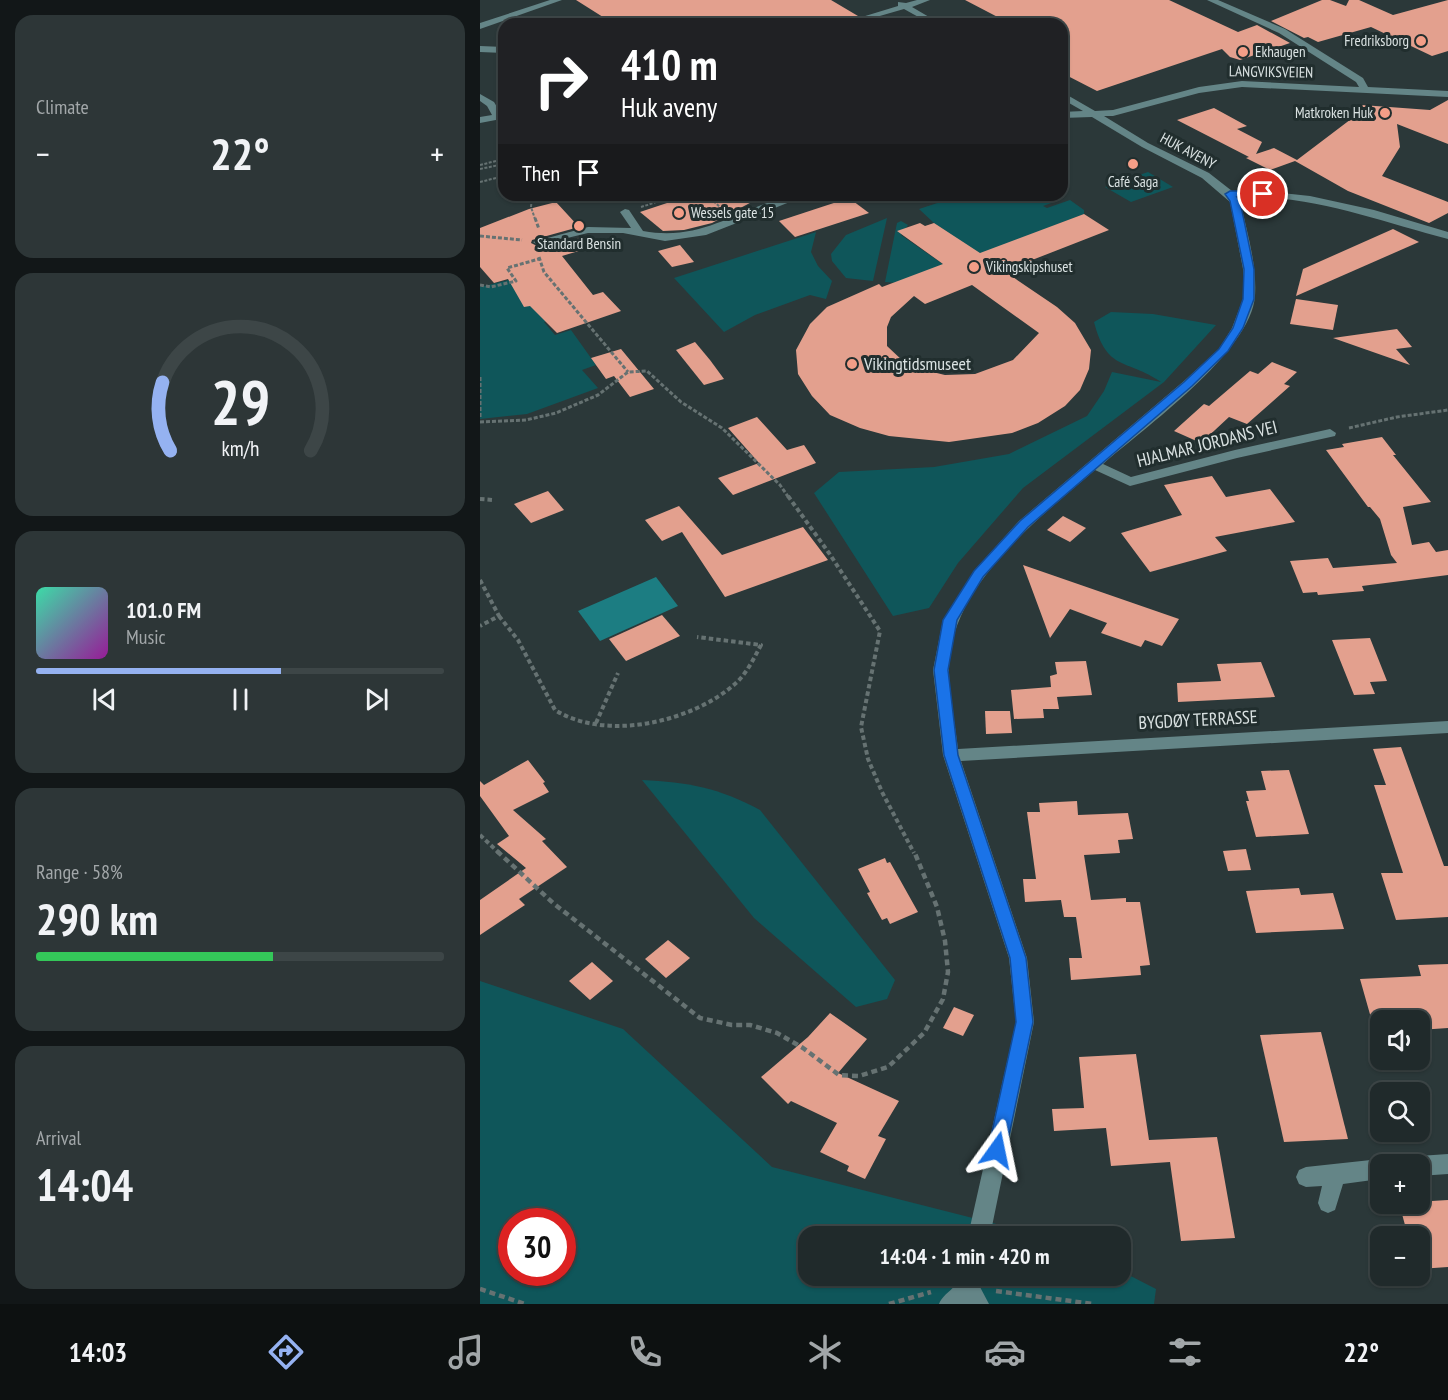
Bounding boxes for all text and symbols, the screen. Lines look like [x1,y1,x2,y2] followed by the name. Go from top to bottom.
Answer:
[1344,31,1409,50] place label: Fredriksborg
[1414,34,1428,48] marker: Fredriksborg
[621,37,718,92] text: 410 m
[522,42,600,120] icon: right
[1255,42,1306,61] place label: Ekhaugen
[1236,45,1250,59] marker: Ekhaugen
[1229,61,1313,82] street label: LANGVIKSVEIEN
[621,90,717,124] text: Huk aveny
[36,94,89,120] text: Climate
[1295,103,1373,122] place label: Matkroken Huk
[1378,106,1392,120] marker: Matkroken Huk
[210,124,270,182] text: 22°
[1157,128,1220,173] street label: HUK AVENY
[36,132,50,175] text: −
[430,132,444,175] text: +
[572,156,605,189] icon: arrive
[1126,157,1140,171] marker: Café Saga
[522,159,560,187] text: Then
[1237,168,1288,219] pin
[1108,172,1158,191] place label: Café Saga
[1246,177,1279,210] icon: arrive
[691,203,774,222] place label: Wessels gate 15
[672,206,686,220] marker: Wessels gate 15
[572,219,586,233] marker: Standard Bensin
[537,234,621,253] place label: Standard Bensin
[985,257,1073,276] place label: Vikingskipshuset
[967,260,981,274] marker: Vikingskipshuset
[863,352,971,375] place label: Vikingtidsmuseet
[845,357,859,371] marker: Vikingtidsmuseet
[210,361,270,442] text: 29
[1134,415,1279,472] street label: HJALMAR JORDANS VEI
[221,435,259,463] text: km/h
[126,596,201,624] text: 101.0 FM
[126,624,166,650] text: Music
[88,683,121,716] icon: previous
[224,683,257,716] icon: pause
[360,683,393,716] icon: next
[1138,705,1258,734] street label: BYGDØY TERRASSE
[36,859,123,885] text: Range · 58%
[36,889,158,947] text: 290 km
[1370,1010,1430,1286] map controls
[1370,1010,1430,1070] button: sound
[1370,1082,1430,1142] button: search
[965,1118,1029,1182] position arrow
[36,1125,81,1151] text: Arrival
[1370,1154,1430,1214] button: +
[36,1155,133,1213] text: 14:04
[498,1208,576,1286] speed limit sign: 30
[1370,1226,1430,1286] button: −
[879,1242,1050,1270] text: 14:04 · 1 min · 420 m
[265,1331,307,1373] icon: directions
[445,1331,487,1373] icon: music
[624,1331,666,1373] icon: phone
[804,1331,846,1373] icon: climate
[984,1331,1026,1373] icon: car
[1164,1331,1206,1373] icon: filters
[69,1335,127,1369] text: 14:03
[1343,1335,1379,1369] text: 22°

